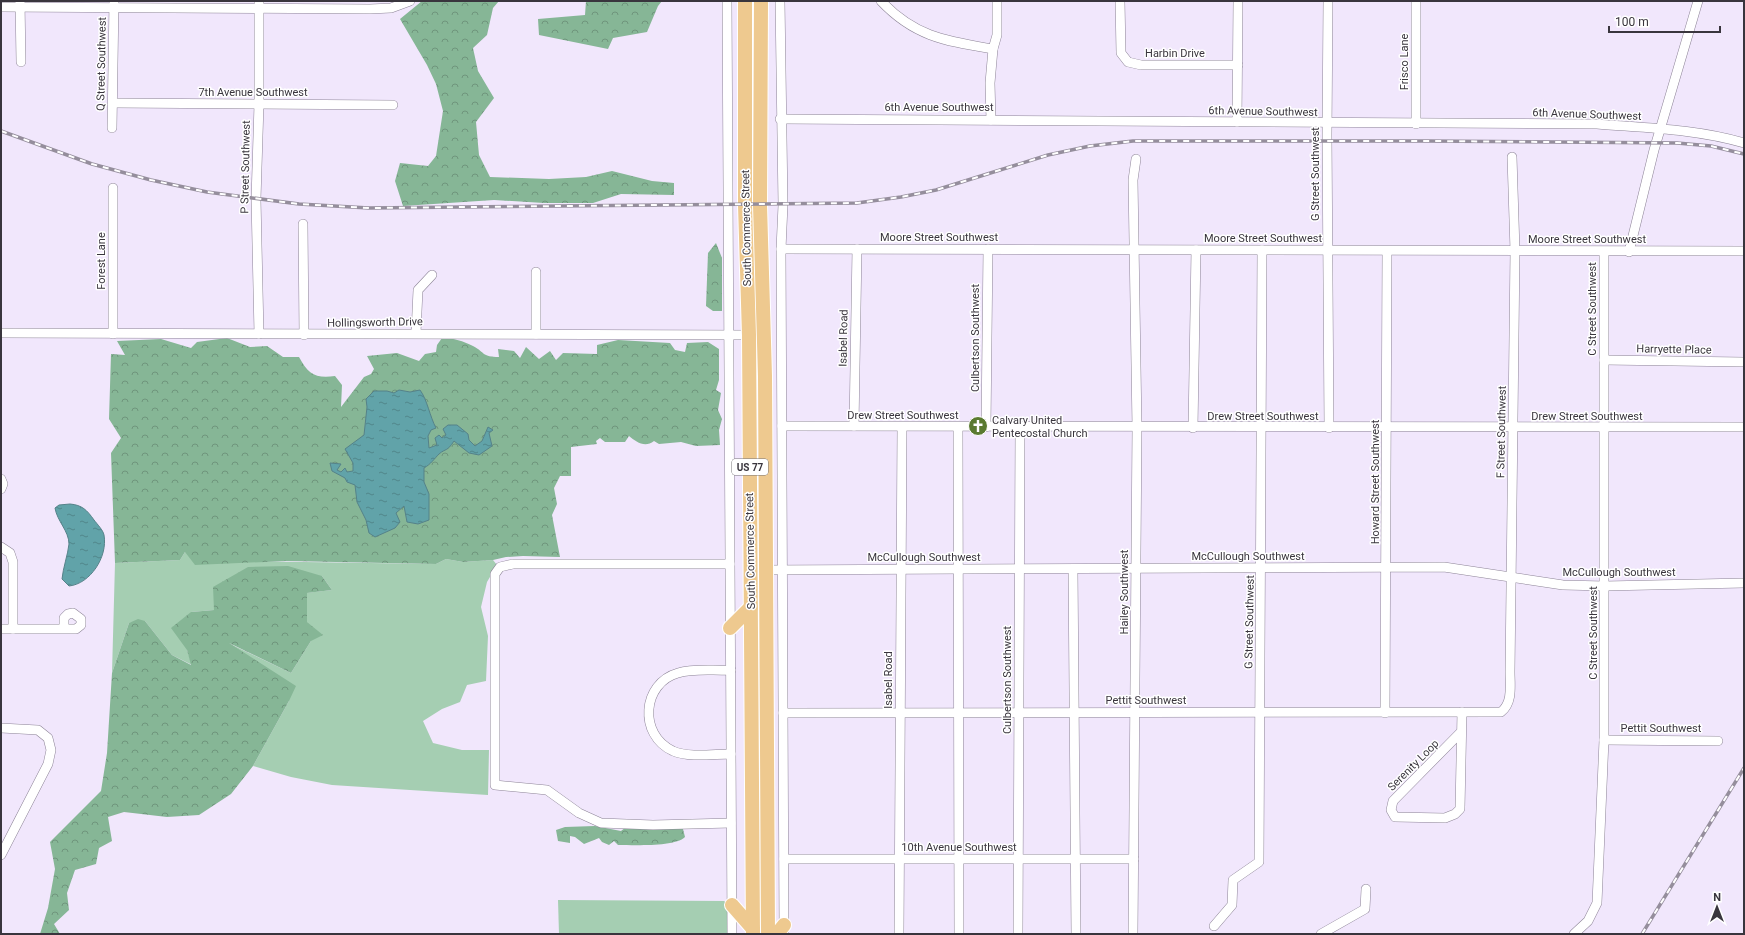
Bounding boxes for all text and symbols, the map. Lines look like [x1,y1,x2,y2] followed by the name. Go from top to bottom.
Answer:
[1609,8,1720,34] scale bar
[1615,15,1649,29] text: 100 m
[94,17,109,111] street label: Q Street Southwest
[1398,34,1411,90] street label: Frisco Lane
[1145,47,1205,60] street label: Harbin Drive
[198,86,308,99] street label: 7th Avenue Southwest
[884,101,994,114] street label: 6th Avenue Southwest
[1208,104,1318,119] street label: 6th Avenue Southwest
[1532,106,1642,123] street label: 6th Avenue Southwest
[238,120,253,214] street label: P Street Southwest
[1309,127,1322,221] street label: G Street Southwest
[739,169,754,286] street label: South Commerce Street
[880,231,998,244] street label: Moore Street Southwest
[95,232,108,290] street label: Forest Lane
[1204,232,1322,245] street label: Moore Street Southwest
[1528,233,1646,246] street label: Moore Street Southwest
[1586,262,1599,356] street label: C Street Southwest
[969,284,982,392] street label: Culbertson Southwest
[837,309,850,367] street label: Isabel Road
[327,315,423,330] street label: Hollingsworth Drive
[1636,342,1712,357] street label: Harryette Place
[1494,385,1509,478] street label: F Street Southwest
[847,409,959,422] street label: Drew Street Southwest
[1207,410,1319,423] street label: Drew Street Southwest
[1531,410,1643,423] street label: Drew Street Southwest
[992,414,1088,440] place label: Calvary United Pentecostal Church
[967,415,989,437] church icon: Calvary United Pentecostal Church
[1369,419,1382,544] street label: Howard Street Southwest
[732,459,768,475] road number: US 77
[743,492,758,609] street label: South Commerce Street
[1118,549,1131,634] street label: Hailey Southwest
[1191,550,1305,563] street label: McCullough Southwest
[867,551,981,564] street label: McCullough Southwest
[1562,566,1676,579] street label: McCullough Southwest
[1242,575,1257,669] street label: G Street Southwest
[1587,586,1600,680] street label: C Street Southwest
[1001,626,1014,734] street label: Culbertson Southwest
[882,651,895,709] street label: Isabel Road
[1106,694,1187,707] street label: Pettit Southwest
[1621,722,1702,735] street label: Pettit Southwest
[1385,737,1442,794] street label: Serenity Loop
[901,841,1017,854] street label: 10th Avenue Southwest
[1697,887,1737,927] north arrow
[1713,891,1721,904] text: N

